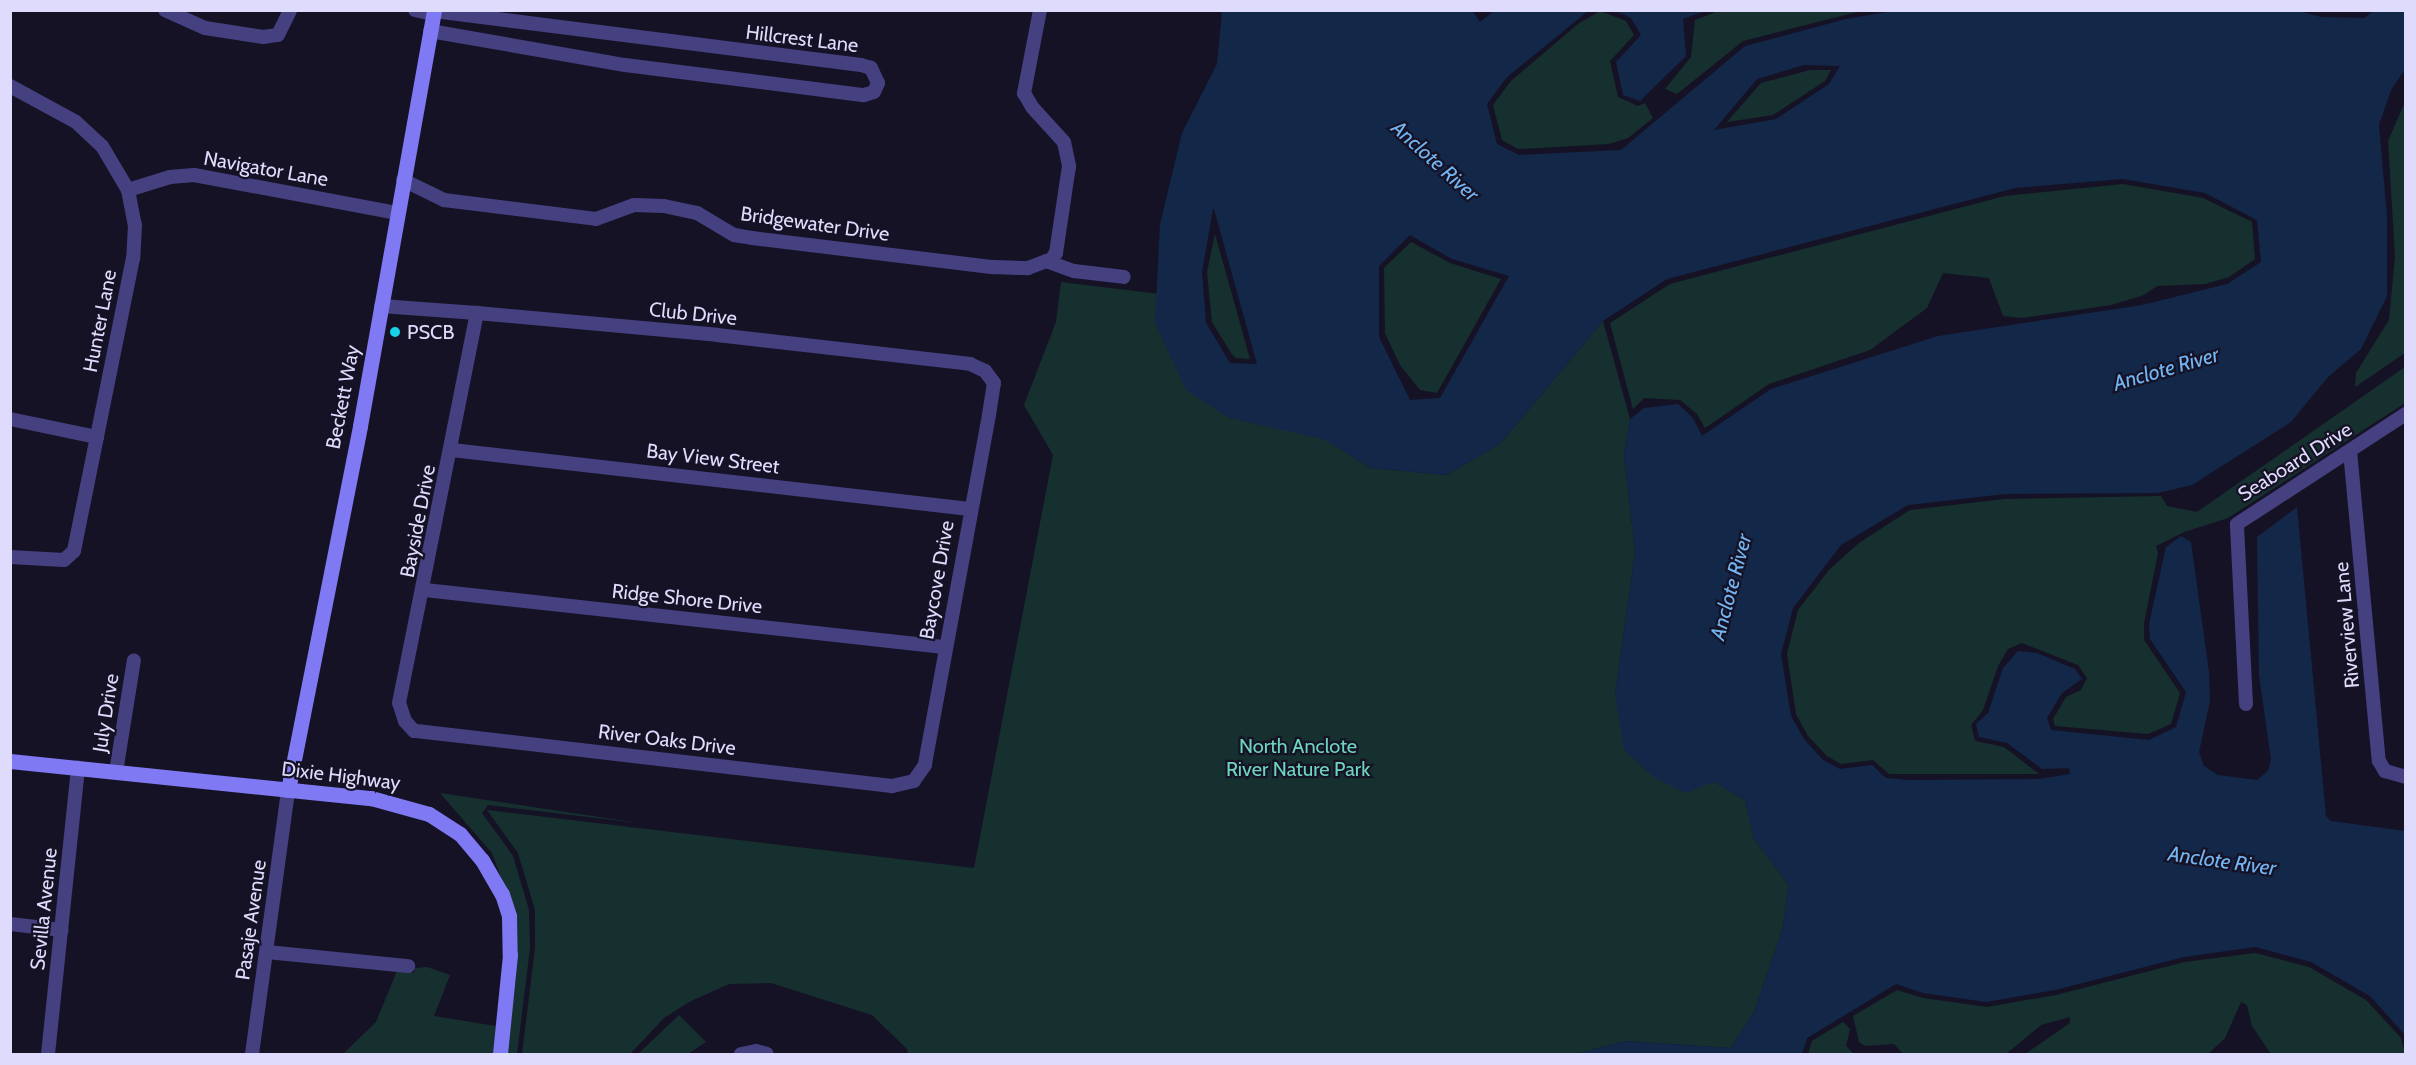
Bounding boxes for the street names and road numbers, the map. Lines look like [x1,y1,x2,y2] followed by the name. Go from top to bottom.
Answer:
[744,20,860,58] street label: Hillcrest Lane
[202,146,330,192] street label: Navigator Lane
[739,202,891,246] street label: Bridgewater Drive
[78,268,122,374] street label: Hunter Lane
[648,297,738,331] street label: Club Drive
[321,343,365,451] street label: Beckett Way
[2234,417,2356,507] street label: Seaboard Drive
[645,439,781,479] street label: Bay View Street
[395,463,441,579] street label: Bayside Drive
[915,519,959,641] street label: Baycove Drive
[2330,561,2364,689] street label: Riverview Lane
[611,579,763,619] street label: Ridge Shore Drive
[88,672,124,754] street label: July Drive
[597,720,737,760] street label: River Oaks Drive
[280,757,402,795] street label: Dixie Highway
[26,847,62,971] street label: Sevilla Avenue
[231,858,271,982] street label: Pasaje Avenue

